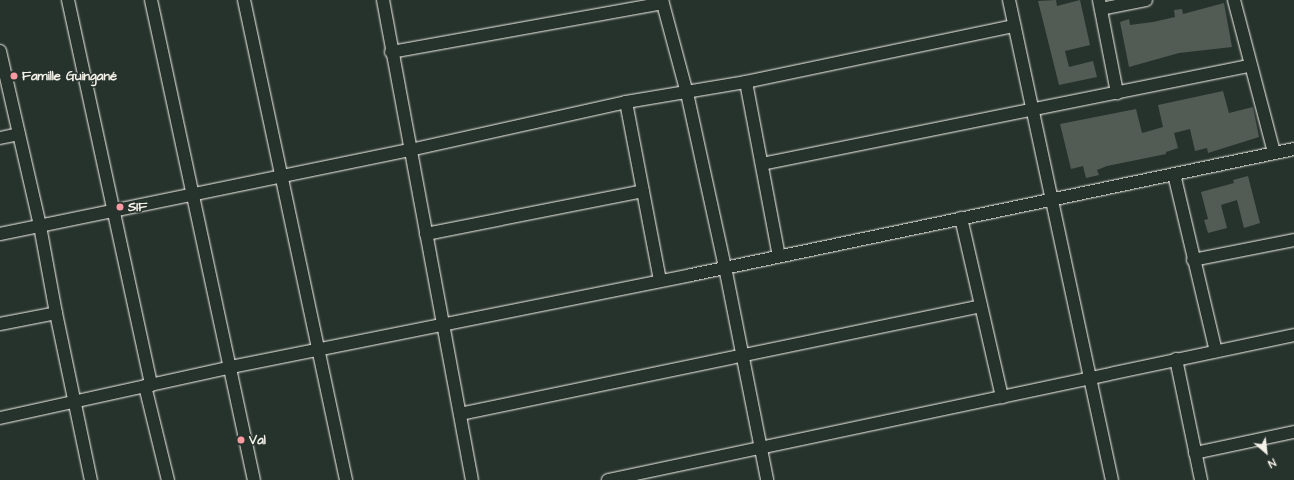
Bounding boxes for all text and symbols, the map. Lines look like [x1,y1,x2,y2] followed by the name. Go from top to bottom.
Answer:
[22,68,117,84] place label: Famille Guingané
[9,71,19,81] marker: Famille Guingané
[128,199,147,215] place label: SIF
[115,202,125,212] marker: SIF
[249,432,266,448] place label: Val
[1246,432,1286,472] north arrow
[236,435,246,445] marker: Val
[1265,455,1278,471] text: N

